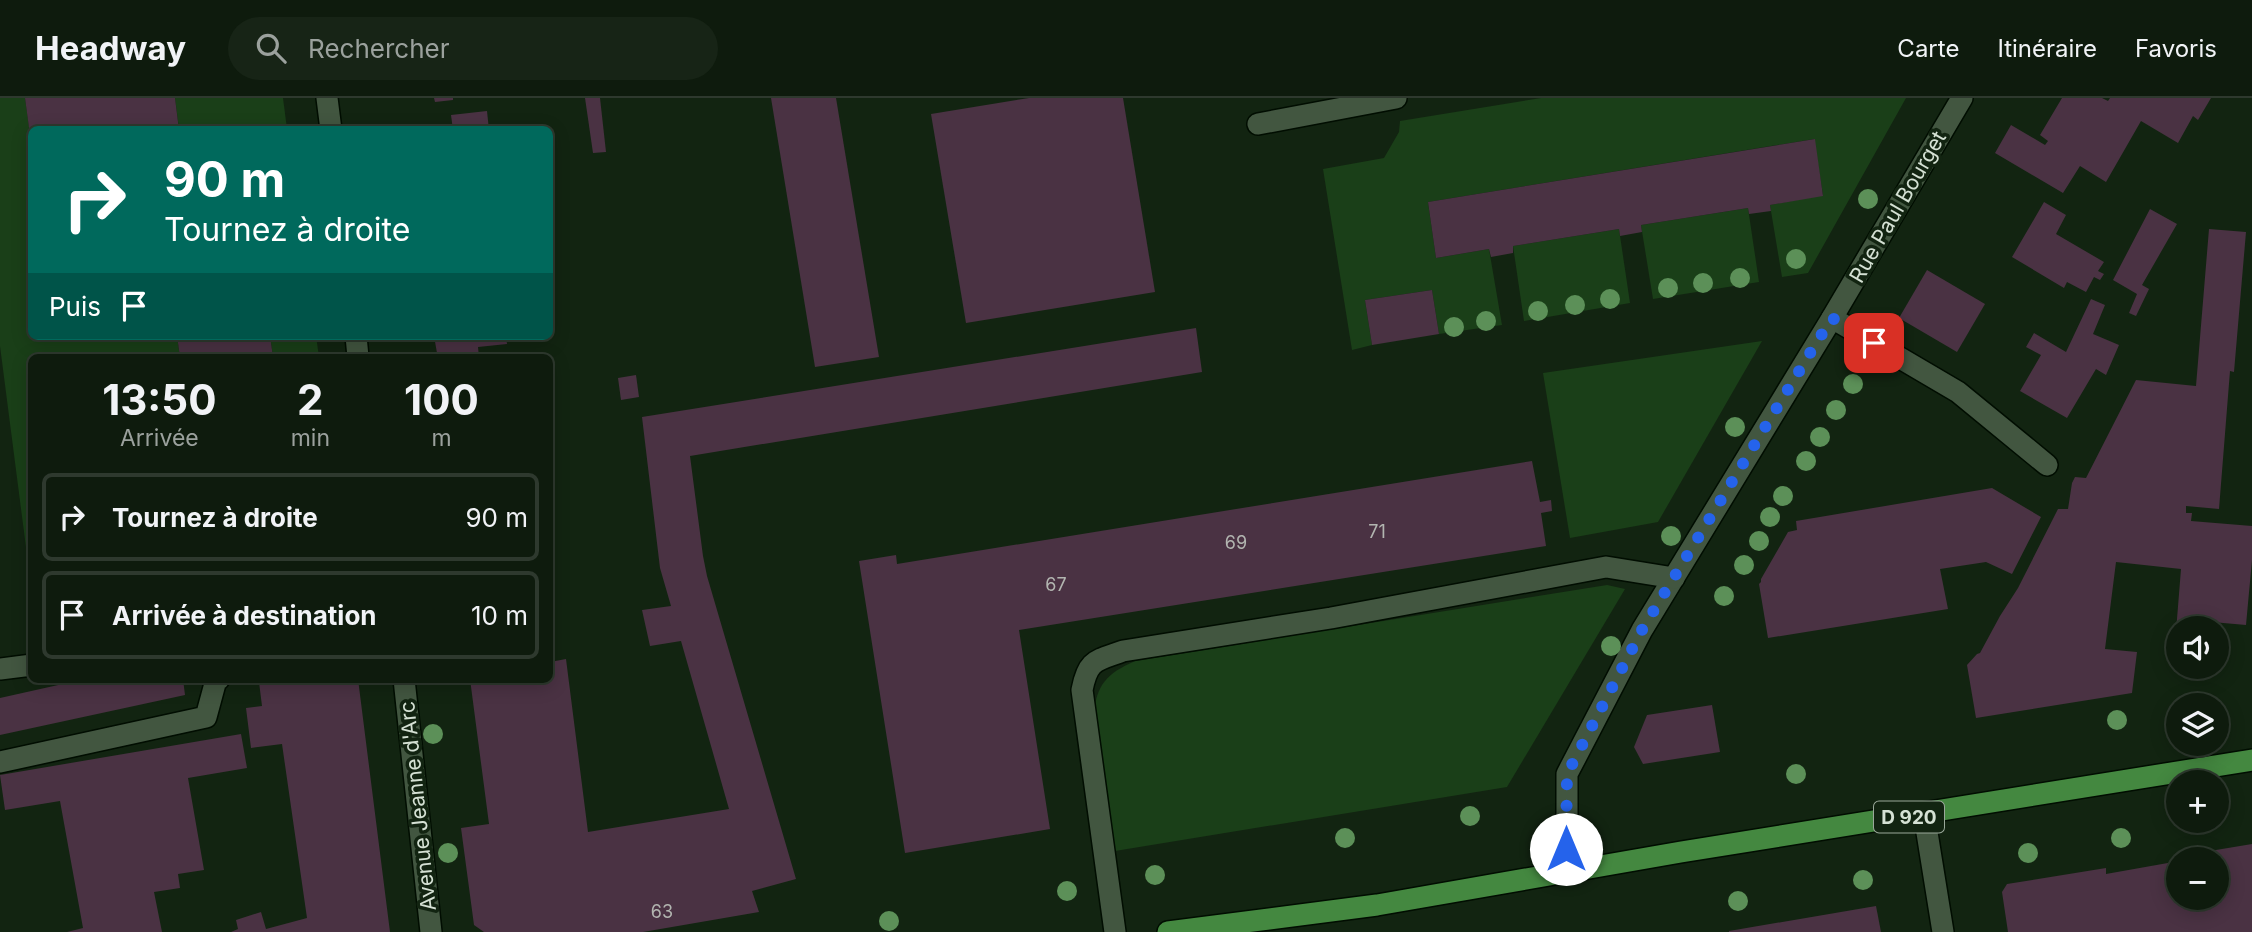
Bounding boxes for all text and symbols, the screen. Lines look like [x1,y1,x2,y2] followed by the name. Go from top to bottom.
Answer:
[228,17,718,80] search box
[35,28,186,68] text: Headway
[252,29,290,67] icon: search
[308,33,449,64] text: Rechercher
[1897,34,1959,63] text: Carte
[1997,34,2097,63] text: Itinéraire
[2135,34,2217,63] text: Favoris
[1844,126,1951,287] street label: Rue Paul Bourget
[164,150,285,209] text: 90 m
[49,154,140,245] icon: right
[164,210,410,249] text: Tournez à droite
[115,287,153,325] icon: arrive
[49,291,101,322] text: Puis
[1844,313,1904,373] pin
[1855,324,1893,362] icon: arrive
[102,374,217,425] text: 13:50
[297,374,324,425] text: 2
[404,374,479,425] text: 100
[120,424,199,452] text: Arrivée
[291,424,330,452] text: min
[431,424,452,452] text: m
[53,498,91,536] icon: right
[112,502,318,533] text: Tournez à droite
[465,502,528,533] text: 90 m
[1368,521,1386,542] house number: 71
[1225,532,1247,553] house number: 69
[1045,574,1067,595] house number: 67
[53,596,91,634] icon: arrive
[112,600,377,631] text: Arrivée à destination
[471,600,528,631] text: 10 m
[2166,616,2229,910] map controls
[2166,616,2229,679] button: sound
[2166,693,2229,756] button: layers
[394,700,441,912] street label: Avenue Jeanne d'Arc
[2166,770,2229,833] button: +
[1874,802,1944,832] road number: D 920
[1529,812,1603,886] position arrow
[2166,847,2229,910] button: −
[651,901,673,922] house number: 63

